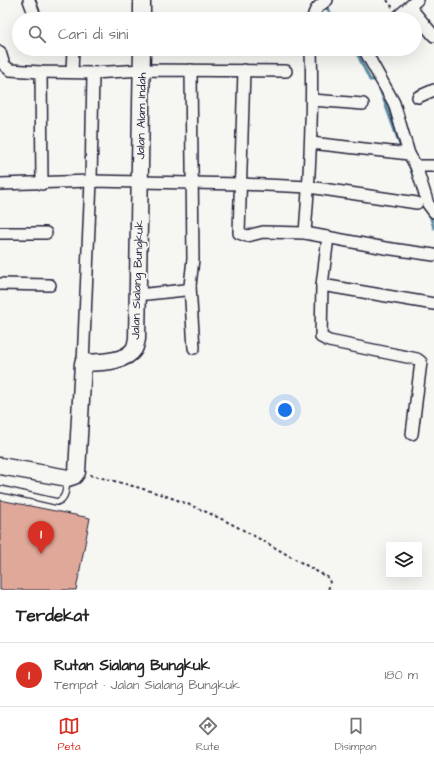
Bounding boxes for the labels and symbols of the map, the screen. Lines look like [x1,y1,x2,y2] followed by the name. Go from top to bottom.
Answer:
[132,72,151,160] street label: Jalan Alam Indah
[127,219,149,340] street label: Jalan Sialang Bungkuk
[275,400,295,420] your location
[28,521,54,554] pin: 1

